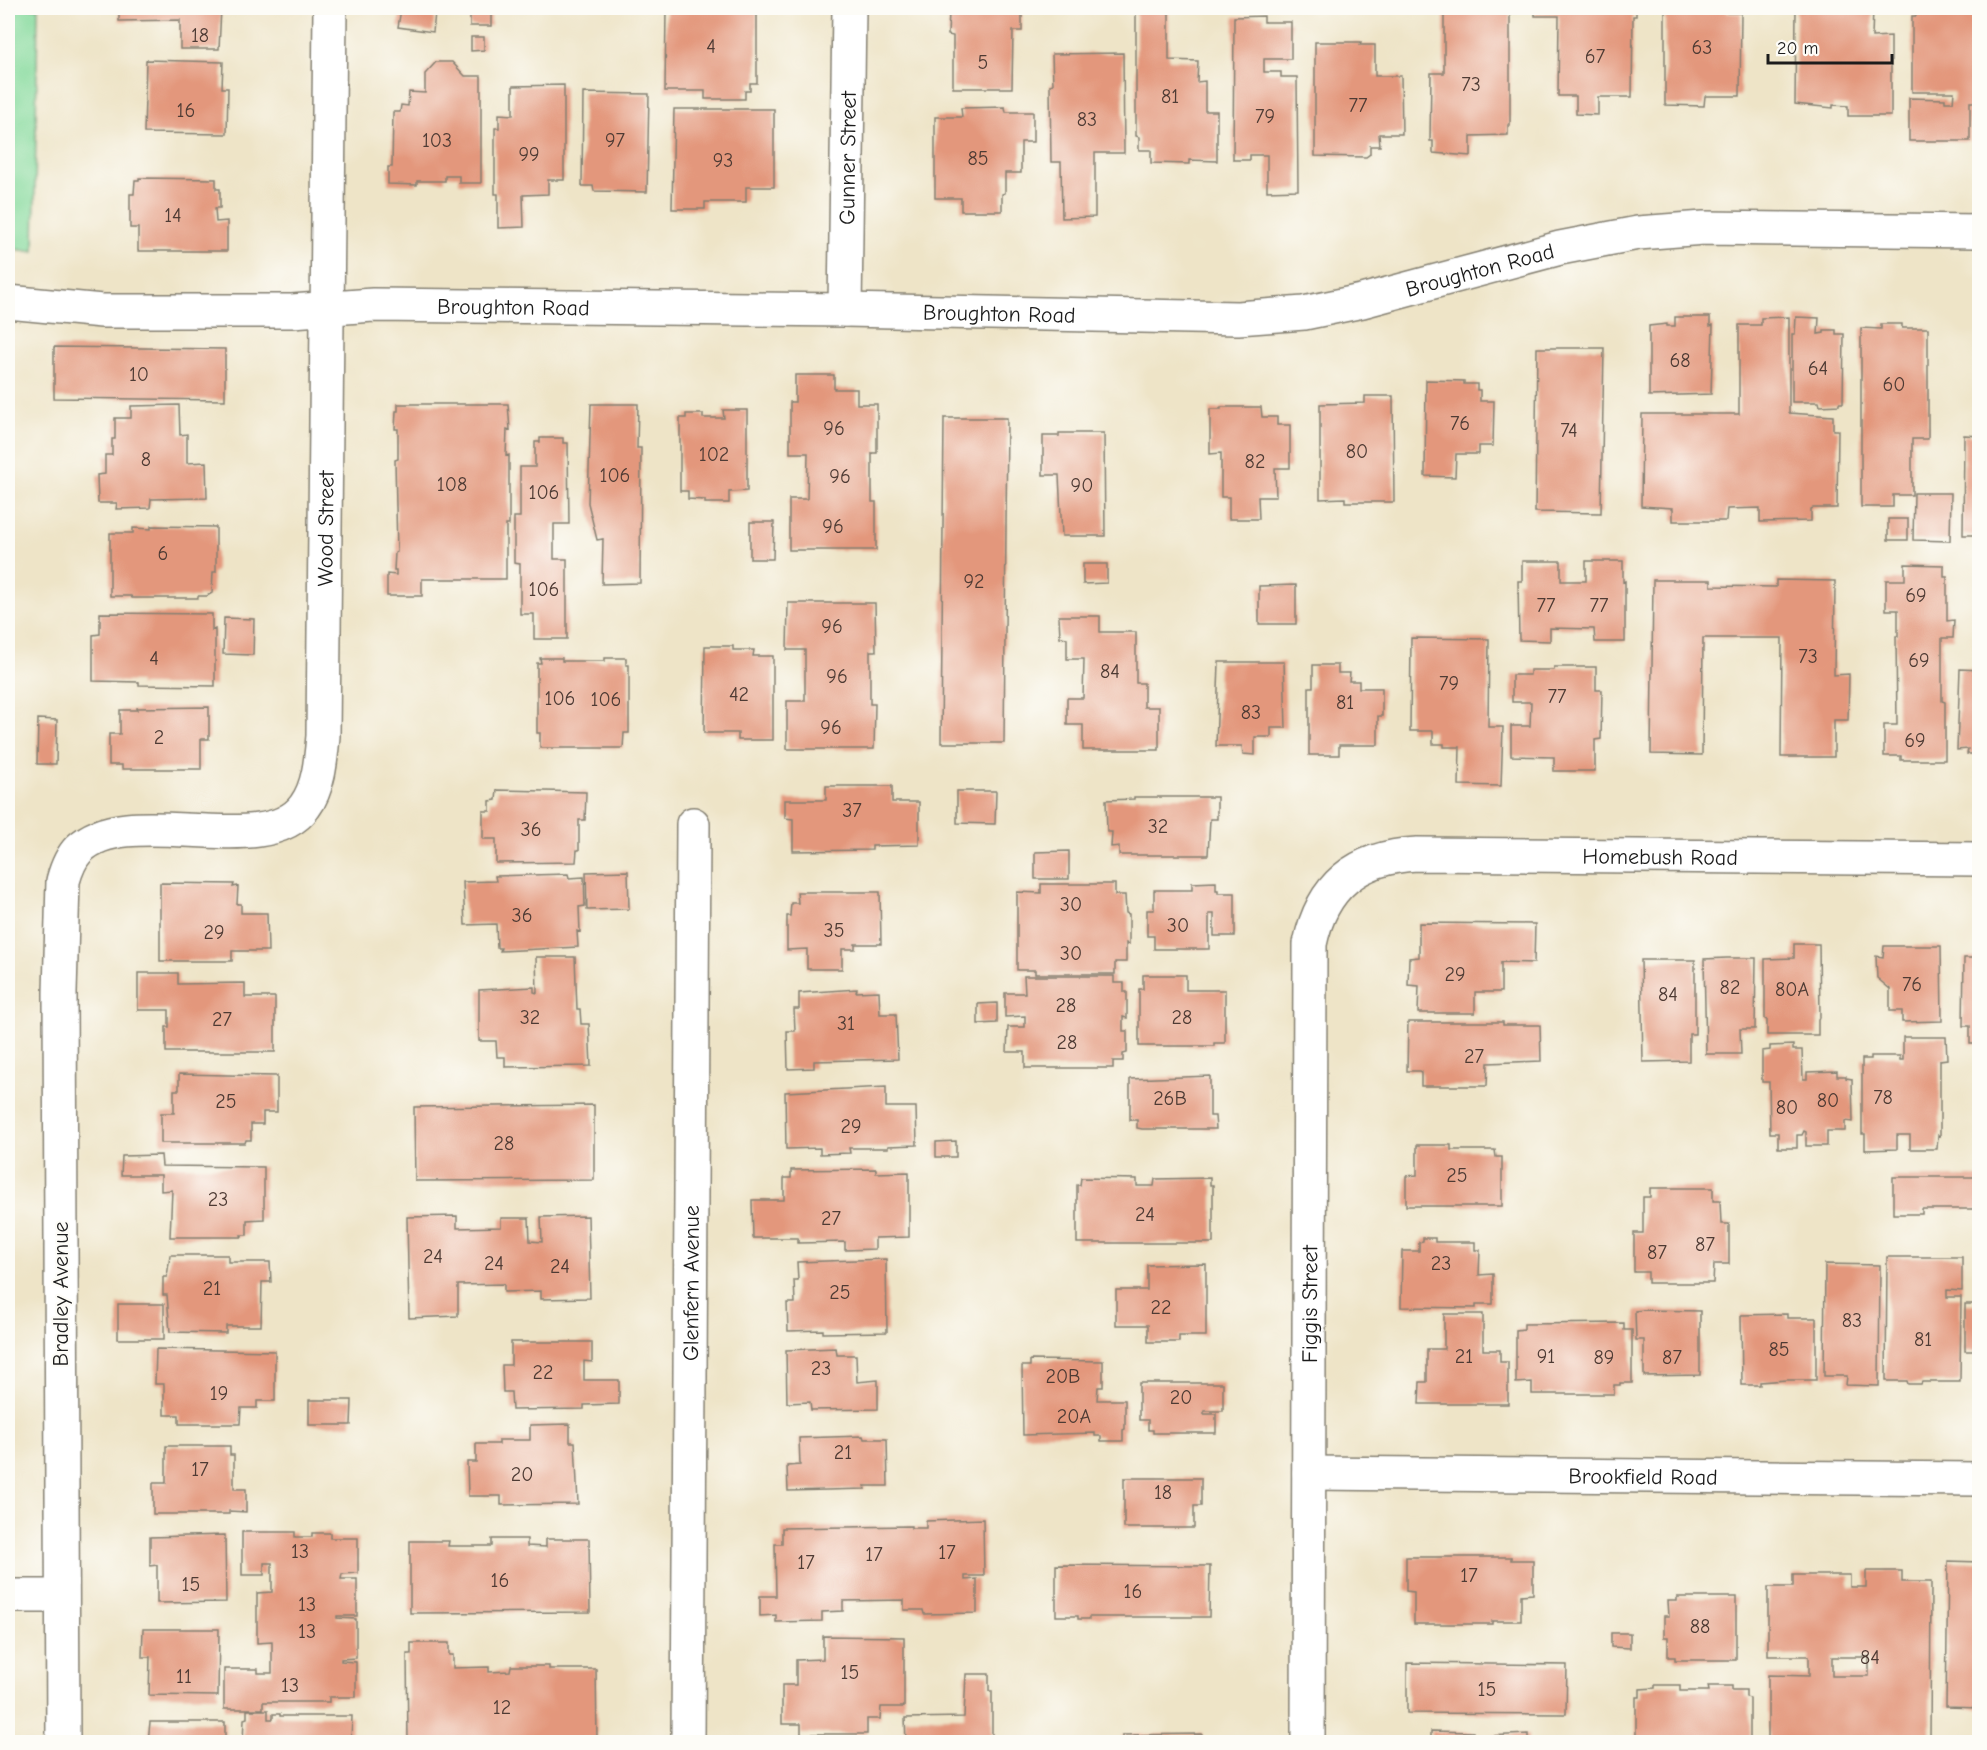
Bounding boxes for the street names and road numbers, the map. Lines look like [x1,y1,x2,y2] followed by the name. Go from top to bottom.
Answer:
[834,90,862,225] street label: Gunner Street
[1403,238,1557,303] street label: Broughton Road
[437,294,590,321] street label: Broughton Road
[923,300,1076,329] street label: Broughton Road
[312,470,340,586] street label: Wood Street
[1582,843,1738,871] street label: Homebush Road
[678,1205,705,1361] street label: Glenfern Avenue
[48,1222,74,1366] street label: Bradley Avenue
[1297,1244,1323,1363] street label: Figgis Street
[1568,1463,1718,1491] street label: Brookfield Road

